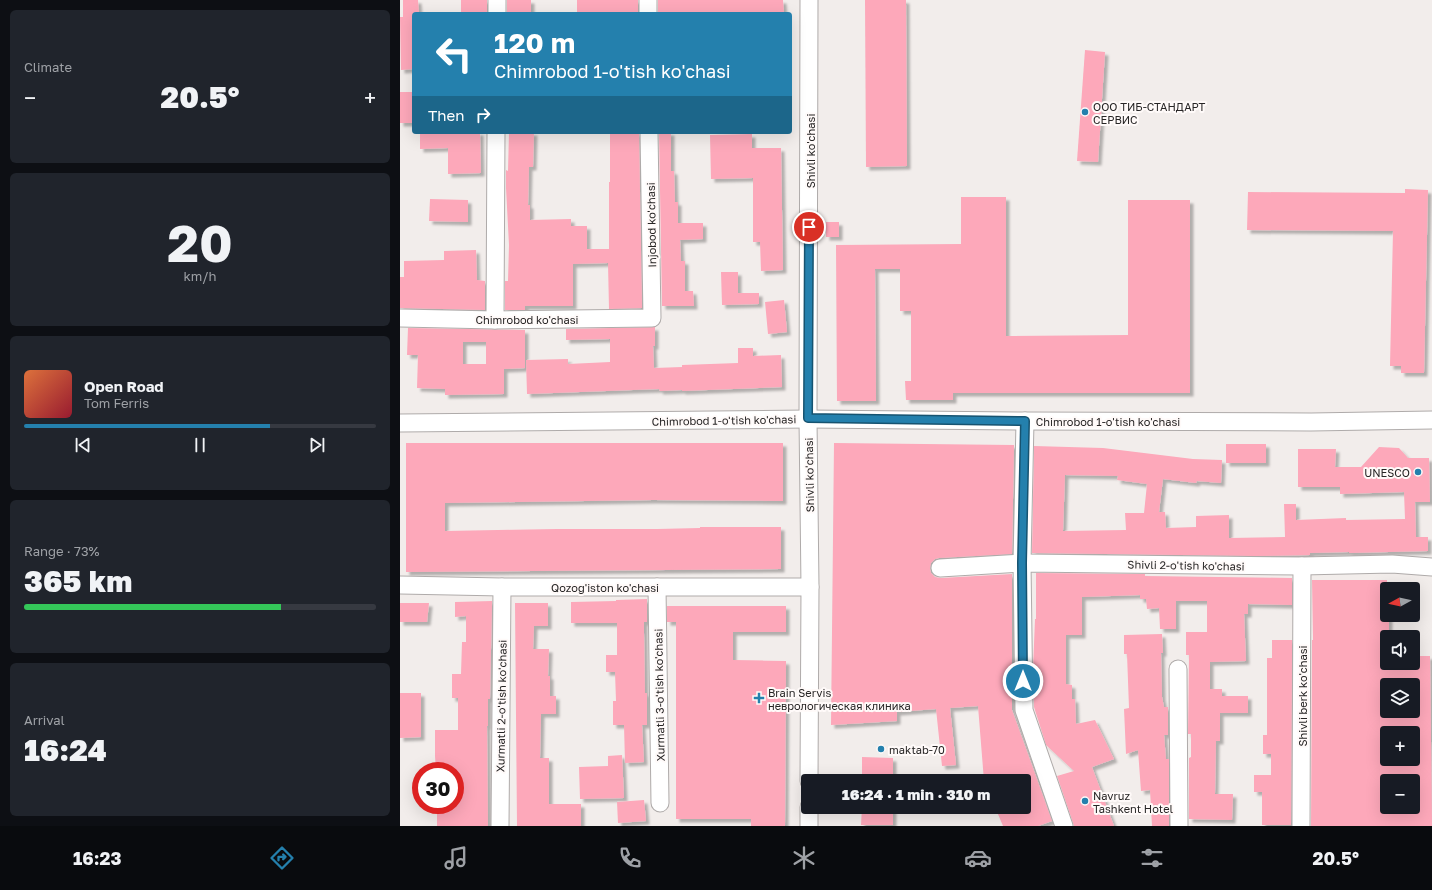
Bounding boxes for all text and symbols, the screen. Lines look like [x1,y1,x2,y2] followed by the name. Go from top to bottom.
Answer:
[494,26,575,59] text: 120 m
[428,28,480,80] icon: left
[24,59,72,75] text: Climate
[494,60,731,82] text: Chimrobod 1-o'tish ko'chasi
[161,79,239,115] text: 20.5°
[24,84,36,111] text: −
[364,84,376,111] text: +
[1093,100,1206,126] place label: ООО ТИБ-СТАНДАРТ СЕРВИС
[472,104,494,126] icon: right
[428,106,464,124] text: Then
[1080,107,1090,117] marker: ООО ТИБ-СТАНДАРТ СЕРВИС
[804,114,817,188] street label: Shivli ko'chasi
[644,182,658,268] street label: Injobod ko'chasi
[792,210,826,244] pin
[167,211,233,273] text: 20
[798,216,820,238] icon: arrive
[183,268,217,284] text: km/h
[475,313,579,326] street label: Chimrobod ko'chasi
[84,377,164,395] text: Open Road
[84,395,149,411] text: Tom Ferris
[652,412,796,428] street label: Chimrobod 1-o'tish ko'chasi
[1036,415,1180,428] street label: Chimrobod 1-o'tish ko'chasi
[72,434,94,456] icon: previous
[189,434,211,456] icon: pause
[306,434,328,456] icon: next
[802,438,816,512] street label: Shivli ko'chasi
[1364,466,1410,479] place label: UNESCO
[1413,467,1423,477] marker: UNESCO
[24,543,99,559] text: Range · 73%
[1127,557,1245,573] street label: Shivli 2-o'tish ko'chasi
[24,563,132,599] text: 365 km
[551,581,659,594] street label: Qozog'iston ko'chasi
[1380,582,1420,622] north arrow
[1380,582,1420,814] map controls
[651,629,667,761] street label: Xurmatli 3-o'tish ko'chasi
[1380,630,1420,670] button: sound
[493,640,509,772] street label: Xurmatli 2-o'tish ko'chasi
[1296,645,1309,747] street label: Shivli berk ko'chasi
[1002,660,1044,702] position arrow
[1380,678,1420,718] button: layers
[768,686,911,712] place label: Brain Servis неврологическая клиника
[753,692,765,704] marker: Brain Servis неврологическая клиника
[24,712,65,728] text: Arrival
[1380,726,1420,766] button: +
[24,732,107,768] text: 16:24
[889,743,945,756] place label: maktab-70
[876,744,886,754] marker: maktab-70
[412,762,464,814] speed limit sign: 30
[1380,774,1420,814] button: −
[842,785,990,803] text: 16:24 · 1 min · 310 m
[1093,789,1174,815] place label: Navruz Tashkent Hotel
[1080,796,1090,806] marker: Navruz Tashkent Hotel
[268,844,296,872] icon: directions
[442,844,470,872] icon: music
[616,844,644,872] icon: phone
[790,844,818,872] icon: climate
[964,844,992,872] icon: car
[1138,844,1166,872] icon: filters
[73,847,121,869] text: 16:23
[1312,847,1359,869] text: 20.5°

